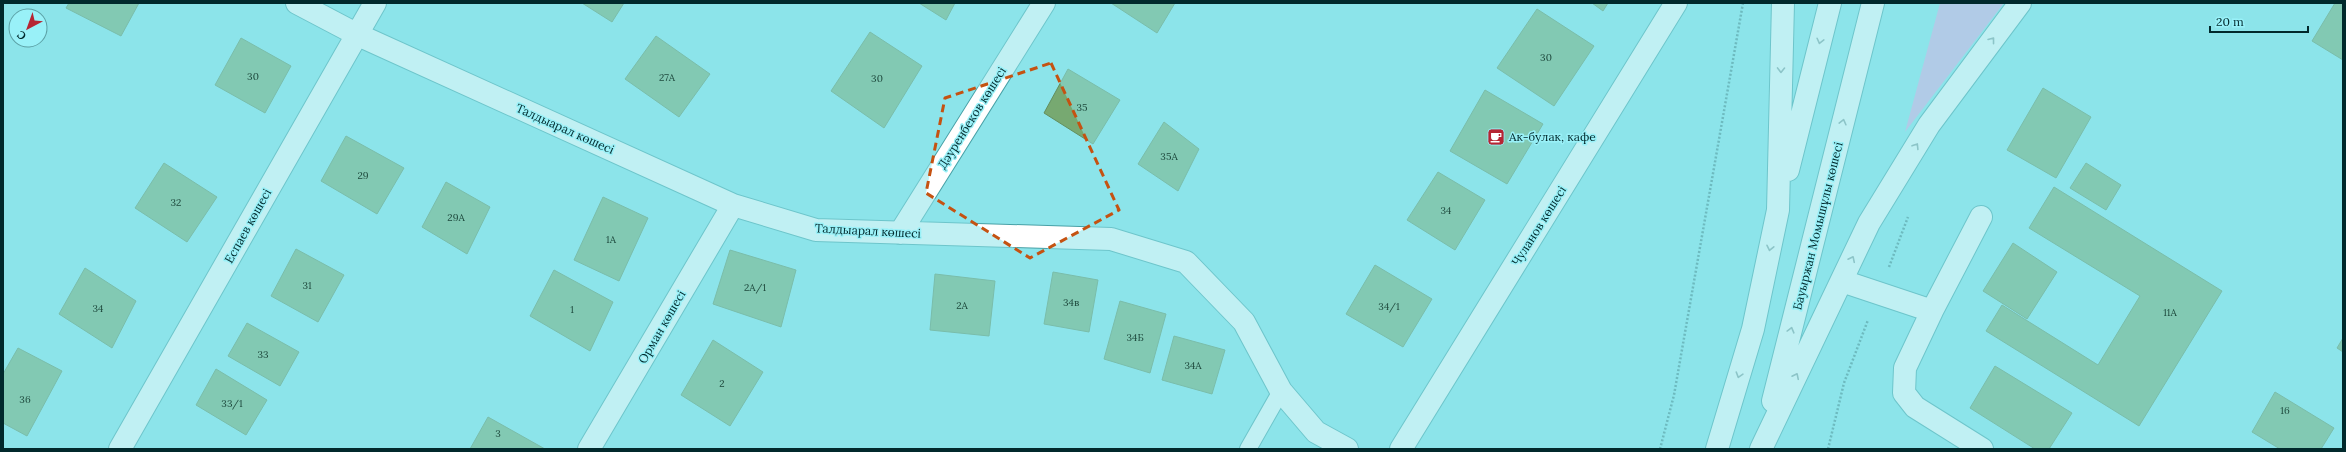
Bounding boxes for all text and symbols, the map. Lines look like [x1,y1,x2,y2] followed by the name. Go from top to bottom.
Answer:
[8,8,48,48] north arrow
[2210,8,2308,34] scale bar
[2216,14,2244,29] text: 20 m
[14,28,29,43] text: С
[1816,37,1825,44] one-way arrow
[1987,37,1994,44] one-way arrow
[1540,51,1552,64] house number: 30
[934,64,1009,172] street label: Дәуренбеков көшесі
[1777,67,1786,73] one-way arrow
[247,70,259,83] house number: 30
[659,71,676,84] house number: 27А
[871,72,883,85] house number: 30
[514,100,617,157] street label: Талдыарал көшесі
[1076,101,1088,114] house number: 35
[1839,119,1847,126] one-way arrow
[1486,127,1506,147] cafe icon: Ак-булак, кафе
[1508,129,1596,144] place label: Ак-булак, кафе
[1789,140,1846,311] street label: Бауыржан Момышұлы көшесі
[1911,143,1919,150] one-way arrow
[1160,150,1178,163] house number: 35А
[357,169,369,182] house number: 29
[1508,183,1569,268] street label: Чуланов көшесі
[221,186,274,266] street label: Еспаев көшесі
[171,196,181,209] house number: 32
[1441,204,1452,217] house number: 34
[447,211,465,224] house number: 29А
[815,220,921,241] street label: Талдыарал көшесі
[606,233,617,246] house number: 1А
[1767,245,1775,252] one-way arrow
[1847,255,1855,263] one-way arrow
[302,279,312,292] house number: 31
[744,281,766,294] house number: 2А/1
[635,288,689,366] street label: Орман көшесі
[1063,296,1079,309] house number: 34в
[956,299,969,312] house number: 2А
[1378,300,1400,313] house number: 34/1
[93,302,104,315] house number: 34
[570,303,574,316] house number: 1
[2163,306,2178,319] house number: 11А
[1787,327,1795,333] one-way arrow
[1126,331,1144,344] house number: 34Б
[257,348,269,361] house number: 33
[1184,359,1202,372] house number: 34А
[1735,371,1744,378] one-way arrow
[1791,373,1799,380] one-way arrow
[719,377,725,390] house number: 2
[19,393,31,406] house number: 36
[221,397,243,410] house number: 33/1
[2280,404,2290,417] house number: 16
[495,427,501,440] house number: 3

